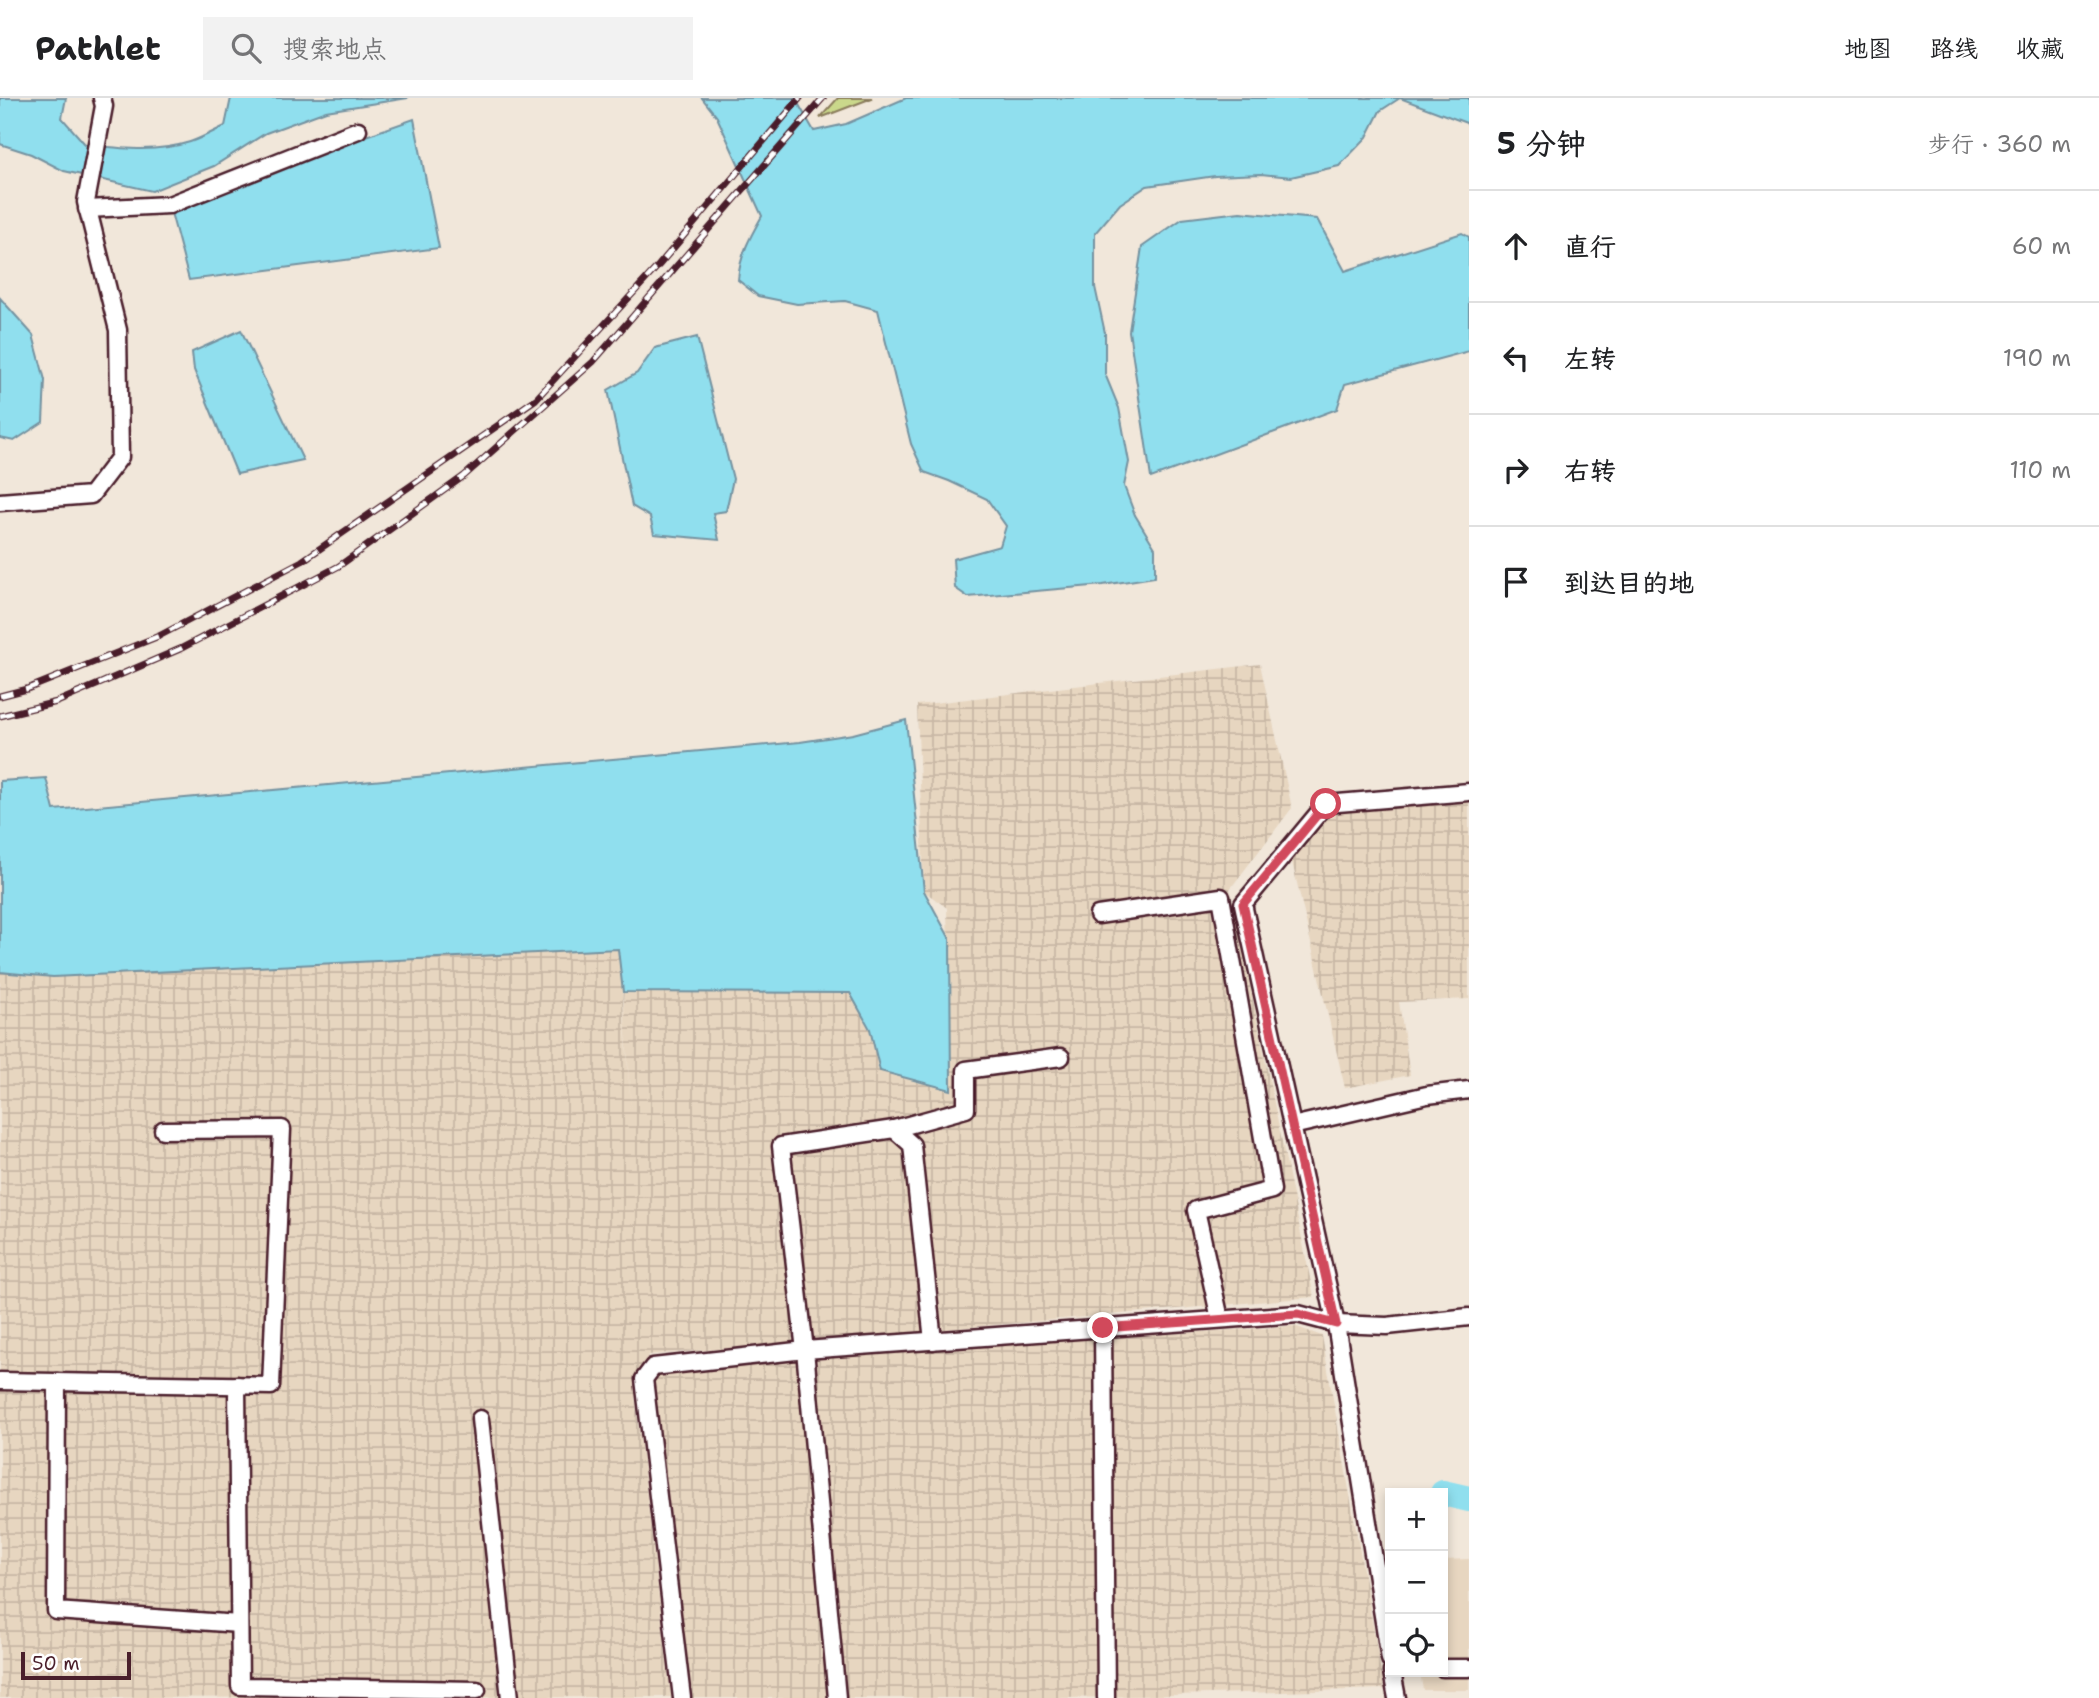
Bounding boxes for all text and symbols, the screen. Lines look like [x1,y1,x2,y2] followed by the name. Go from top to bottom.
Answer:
[203,17,693,80] search box
[35,26,161,71] text: Pathlet
[227,29,265,67] icon: search
[283,31,387,66] text: 搜索地点
[1844,33,1892,65] text: 地图
[1930,33,1978,65] text: 路线
[2016,33,2064,65] text: 收藏
[1497,123,1586,164] text: 5 分钟
[1928,129,2071,159] text: 步行 · 360 m
[1497,227,1535,265] icon: ahead
[1564,229,1616,264] text: 直行
[2012,231,2071,261] text: 60 m
[1497,339,1535,377] icon: left
[1564,341,1616,376] text: 左转
[2003,343,2071,373] text: 190 m
[1497,451,1535,489] icon: right
[1564,453,1616,488] text: 右转
[2009,455,2071,485] text: 110 m
[1497,563,1535,601] icon: arrive
[1564,565,1694,600] text: 到达目的地
[1310,788,1341,819] route start
[1087,1312,1118,1343] route end
[1385,1488,1448,1677] map controls
[1385,1488,1448,1551] button: +
[1385,1551,1448,1614] button: −
[1385,1614,1448,1677] button: locate
[21,1649,131,1681] scale bar
[32,1651,80,1676] text: 50 m

